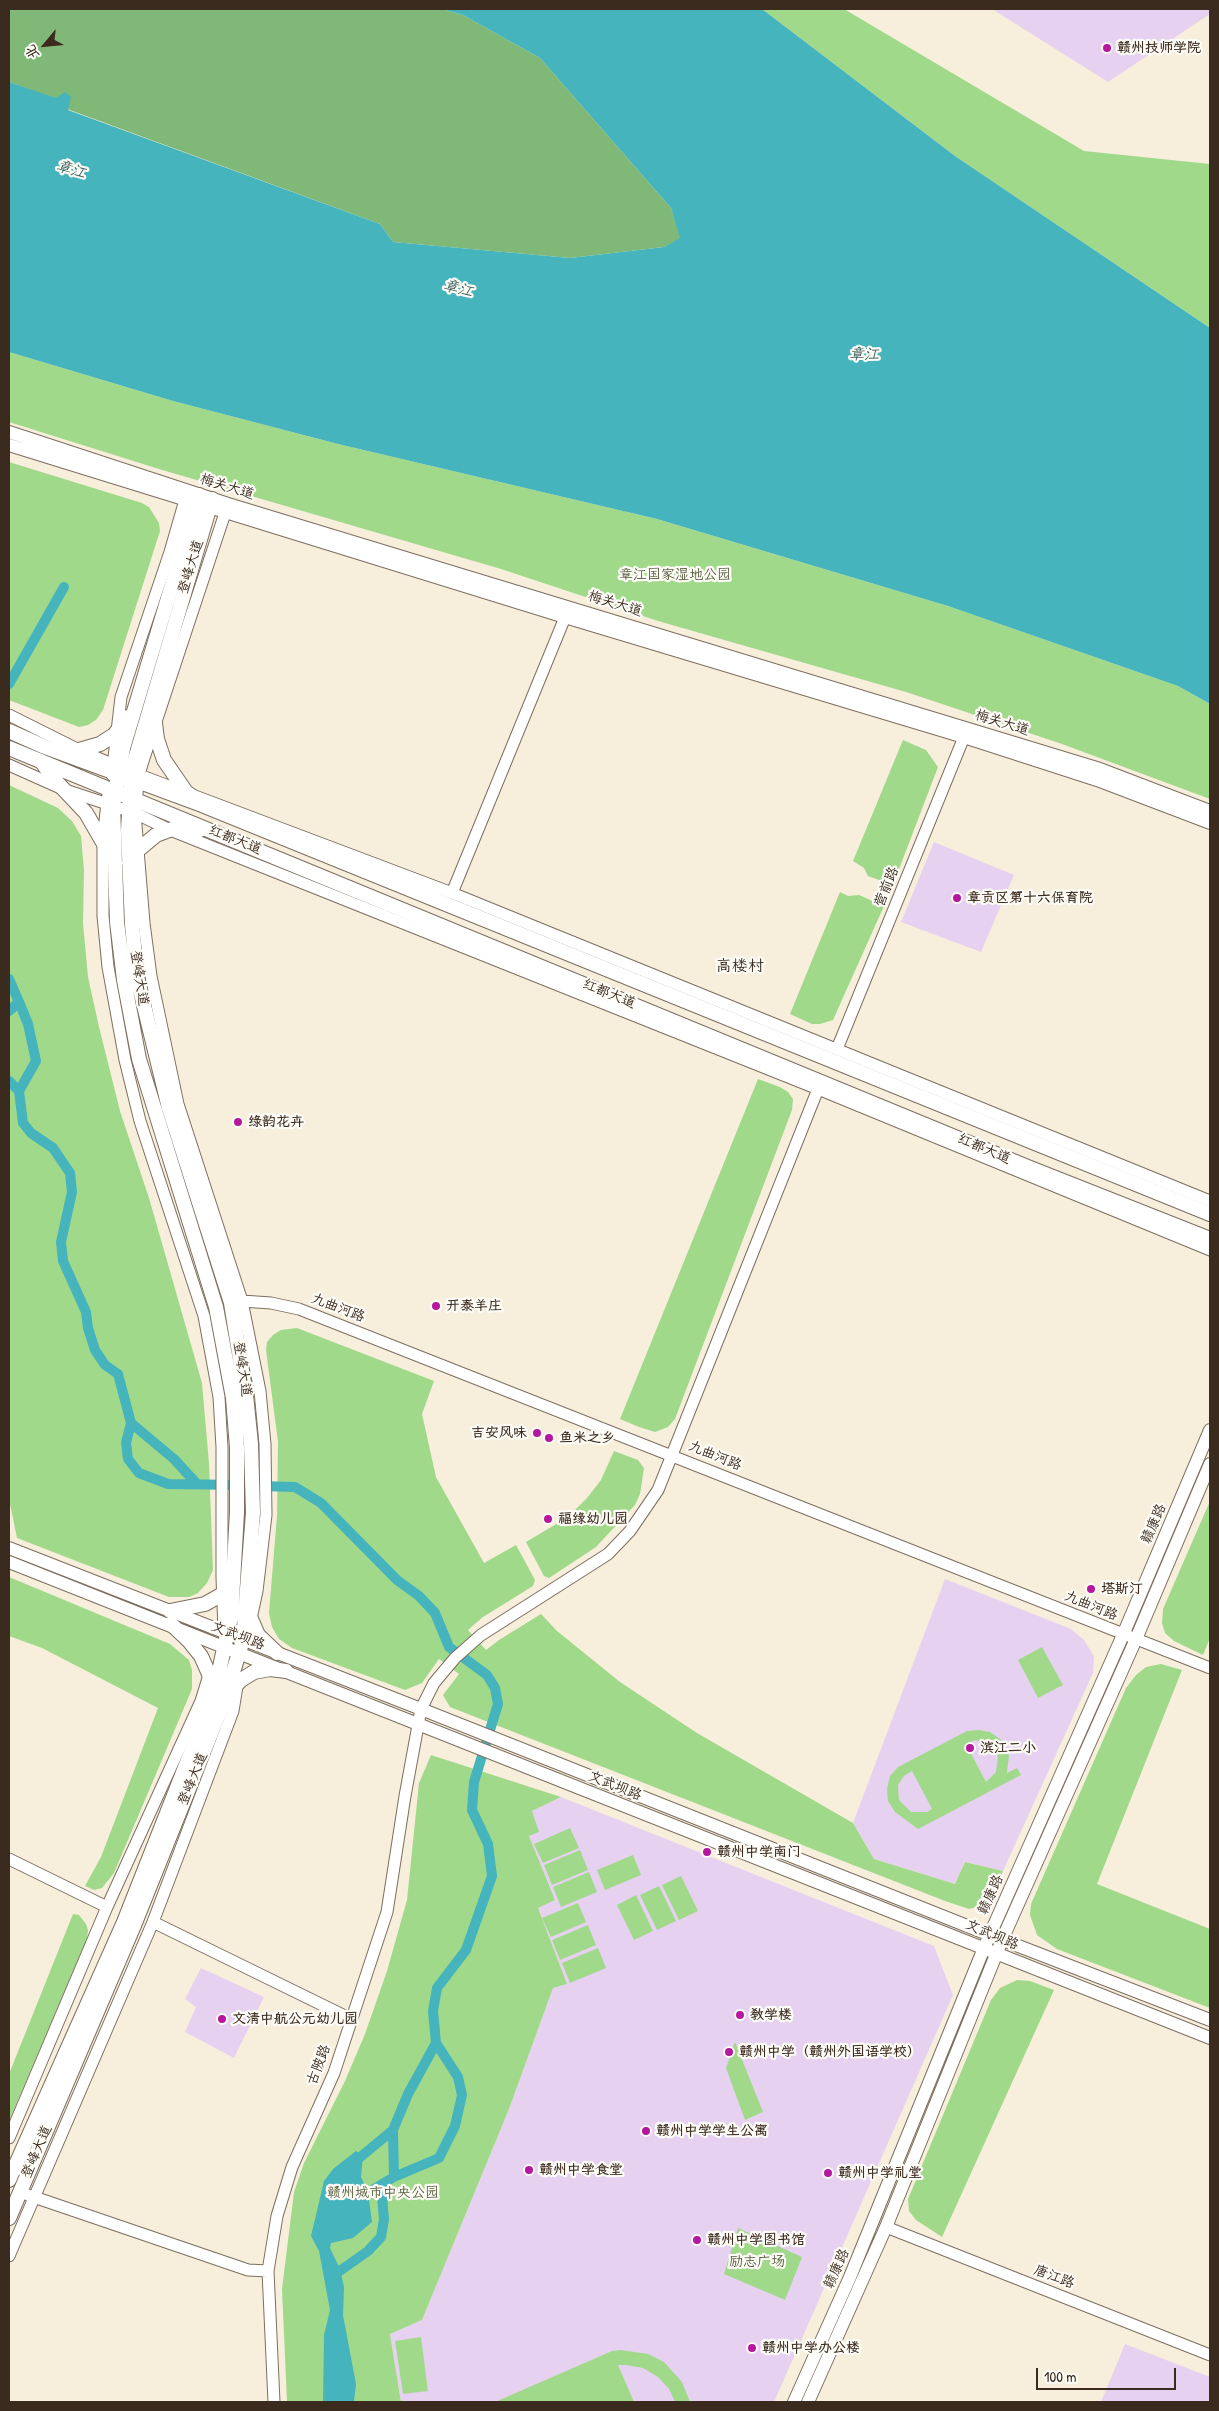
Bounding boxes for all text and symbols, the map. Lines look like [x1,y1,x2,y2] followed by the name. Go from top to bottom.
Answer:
[20,20,70,70] north arrow
[1117,40,1201,56] place label: 赣州技师学院
[20,42,43,63] text: 北
[1101,42,1113,54] marker: 赣州技师学院
[54,157,88,183] water label: 章江
[441,276,475,302] water label: 章江
[849,346,879,364] water label: 章江
[198,471,256,503] street label: 梅关大道
[175,538,207,596] street label: 登峰大道
[619,567,731,583] park label: 章江国家湿地公园
[586,588,644,620] street label: 梅关大道
[973,707,1031,739] street label: 梅关大道
[206,822,264,858] street label: 红都大道
[871,864,903,910] street label: 营前路
[967,890,1093,906] place label: 章贡区第十六保育院
[951,892,963,904] marker: 章贡区第十六保育院
[126,949,152,1007] street label: 登峰大道
[716,957,764,977] district label: 高楼村
[580,976,638,1012] street label: 红都大道
[248,1114,304,1130] place label: 绿韵花卉
[232,1116,244,1128] marker: 绿韵花卉
[955,1130,1013,1168] street label: 红都大道
[309,1290,367,1326] street label: 九曲河路
[446,1298,502,1314] place label: 开泰羊庄
[430,1300,442,1312] marker: 开泰羊庄
[229,1340,255,1398] street label: 登峰大道
[471,1425,527,1441] place label: 吉安风味
[531,1427,543,1439] marker: 吉安风味
[559,1430,615,1446] place label: 鱼米之乡
[543,1432,555,1444] marker: 鱼米之乡
[686,1438,744,1474] street label: 九曲河路
[1138,1501,1170,1547] street label: 赣康路
[558,1511,628,1527] place label: 福缘幼儿园
[542,1513,554,1525] marker: 福缘幼儿园
[1101,1581,1143,1597] place label: 塔斯汀
[1085,1583,1097,1595] marker: 塔斯汀
[1062,1588,1120,1624] street label: 九曲河路
[209,1618,267,1654] street label: 文武坝路
[980,1740,1036,1756] place label: 滨江二小
[964,1742,976,1754] marker: 滨江二小
[175,1750,211,1808] street label: 登峰大道
[586,1768,644,1804] street label: 文武坝路
[717,1844,801,1860] place label: 赣州中学南门
[701,1846,713,1858] marker: 赣州中学南门
[975,1872,1007,1918] street label: 赣康路
[963,1916,1021,1954] street label: 文武坝路
[750,2007,792,2023] place label: 教学楼
[734,2009,746,2021] marker: 教学楼
[232,2011,358,2027] place label: 文清中航公元幼儿园
[216,2013,228,2025] marker: 文清中航公元幼儿园
[304,2042,334,2088] street label: 古陂路
[739,2044,921,2060] place label: 赣州中学（赣州外国语学校）
[723,2046,735,2058] marker: 赣州中学（赣州外国语学校）
[18,2123,56,2181] street label: 登峰大道
[656,2123,768,2139] place label: 赣州中学学生公寓
[640,2125,652,2137] marker: 赣州中学学生公寓
[539,2162,623,2178] place label: 赣州中学食堂
[523,2164,535,2176] marker: 赣州中学食堂
[838,2165,922,2181] place label: 赣州中学礼堂
[822,2167,834,2179] marker: 赣州中学礼堂
[327,2185,439,2201] park label: 赣州城市中央公园
[707,2232,805,2248] place label: 赣州中学图书馆
[691,2234,703,2246] marker: 赣州中学图书馆
[821,2246,853,2292] street label: 赣康路
[729,2254,785,2270] park label: 励志广场
[1031,2262,1077,2292] street label: 唐江路
[762,2340,860,2356] place label: 赣州中学办公楼
[746,2342,758,2354] marker: 赣州中学办公楼
[1039,2358,1179,2390] scale bar
[1044,2366,1077,2387] text: 100 m

